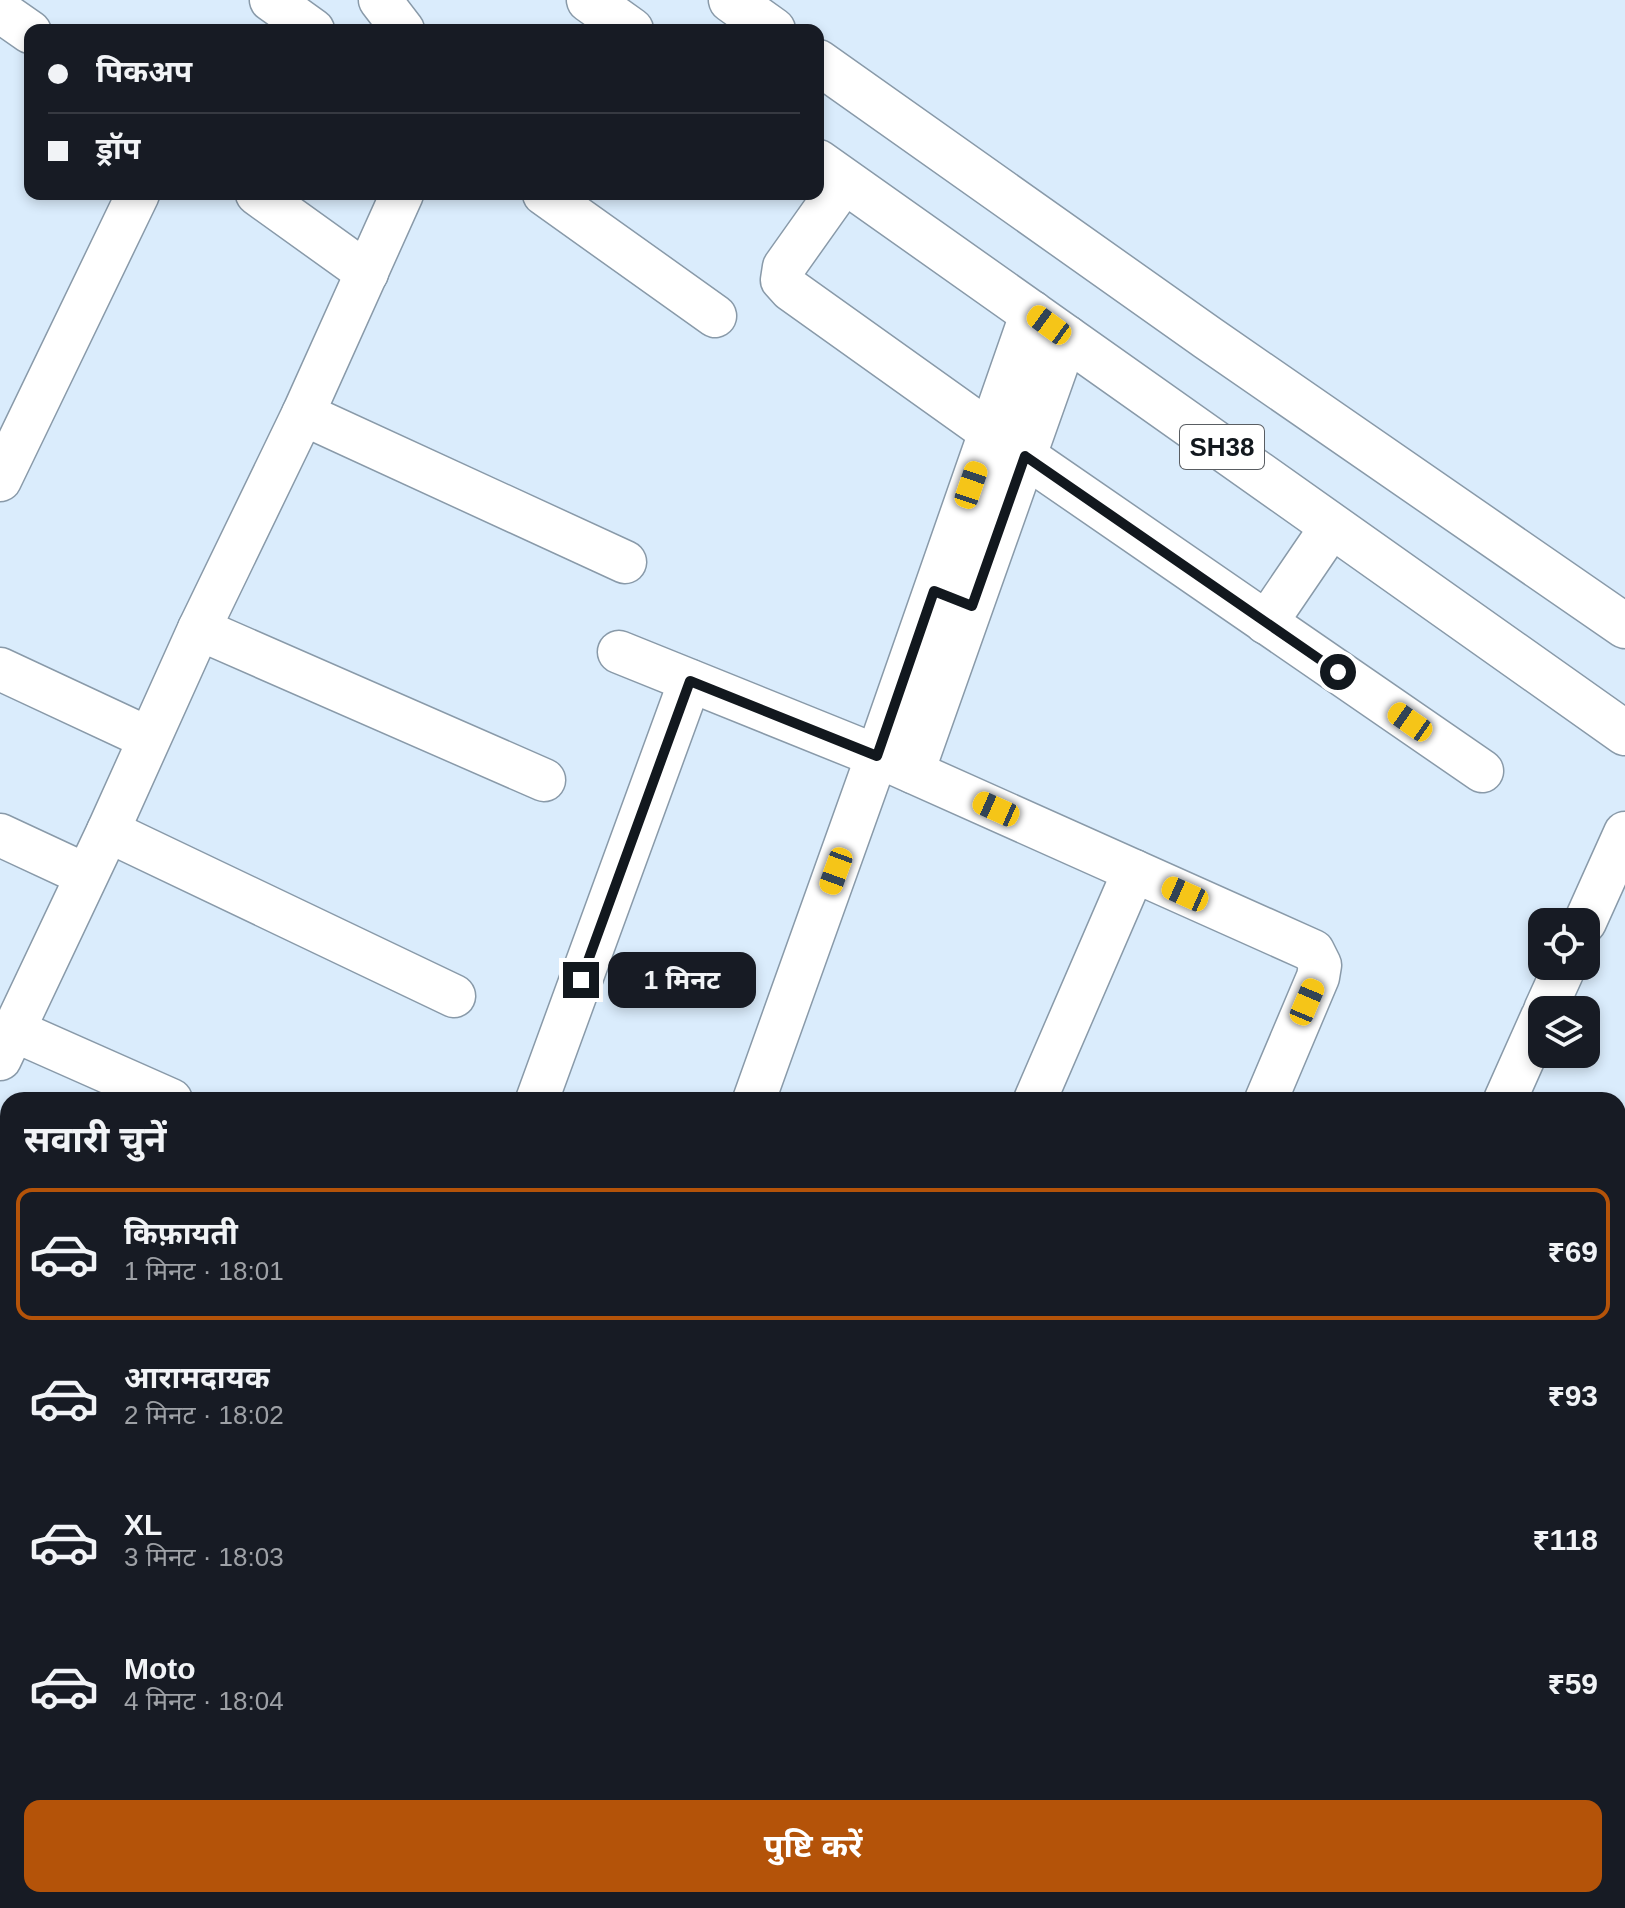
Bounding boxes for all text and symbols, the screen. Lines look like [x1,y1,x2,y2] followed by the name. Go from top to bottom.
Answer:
[96,55,192,88] text: पिकअप
[96,132,140,165] text: ड्रॉप
[1023,301,1075,349] car
[1180,425,1264,469] road number: SH38
[952,458,990,512] car
[1320,654,1356,690] route start
[1383,698,1437,746] car
[969,788,1023,830] car
[817,844,855,898] car
[1158,873,1212,915] car
[1528,908,1600,1068] map controls
[1528,908,1600,980] button: locate
[609,952,757,1008] callout: 1 मिनट
[563,962,599,998] route end
[644,965,720,995] text: 1 मिनट
[1287,975,1327,1029] car
[1528,996,1600,1068] button: layers
[24,1119,166,1160] text: सवारी चुनें
[124,1217,238,1250] text: किफ़ायती
[28,1218,100,1290] icon: car
[1547,1235,1598,1268] text: ₹69
[124,1256,284,1286] text: 1 मिनट · 18:01
[124,1361,270,1394] text: आरामदायक
[28,1362,100,1434] icon: car
[1547,1379,1598,1412] text: ₹93
[124,1400,284,1430] text: 2 मिनट · 18:02
[28,1506,100,1578] icon: car
[124,1508,162,1541] text: XL
[1532,1523,1598,1556] text: ₹118
[124,1542,284,1572] text: 3 मिनट · 18:03
[28,1650,100,1722] icon: car
[124,1652,196,1685] text: Moto
[1547,1667,1598,1700] text: ₹59
[124,1686,284,1716] text: 4 मिनट · 18:04
[24,1800,1602,1892] button: पुष्टि करें

